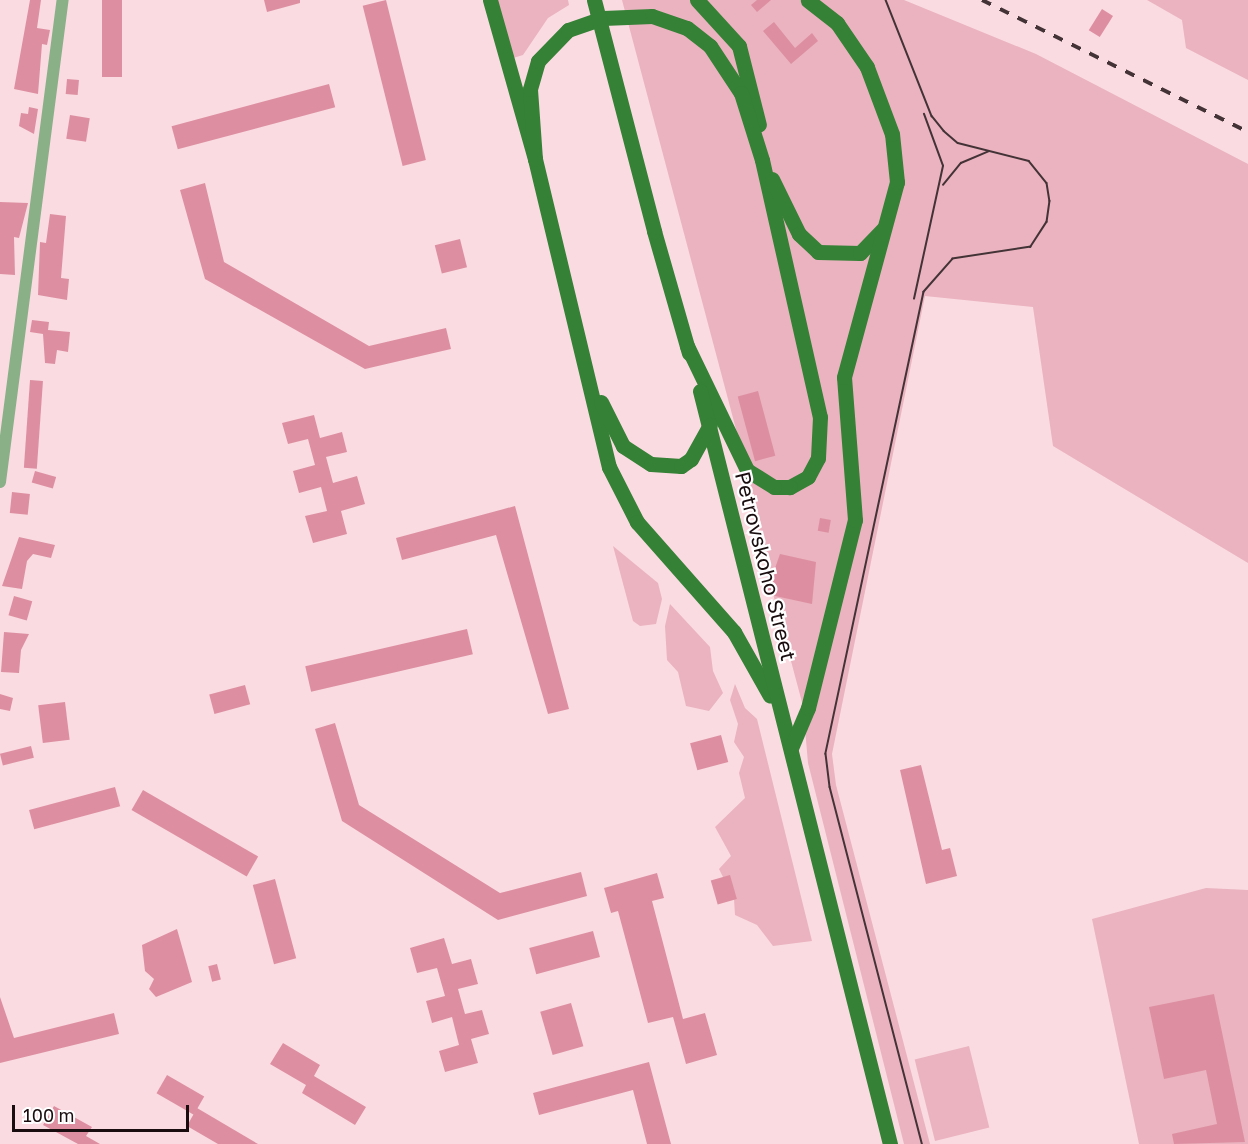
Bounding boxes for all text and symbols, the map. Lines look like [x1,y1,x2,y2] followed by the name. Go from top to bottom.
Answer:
[730,469,802,663] street label: Petrovskoho Street
[15,1093,192,1131] scale bar
[23,1104,74,1126] text: 100 m

